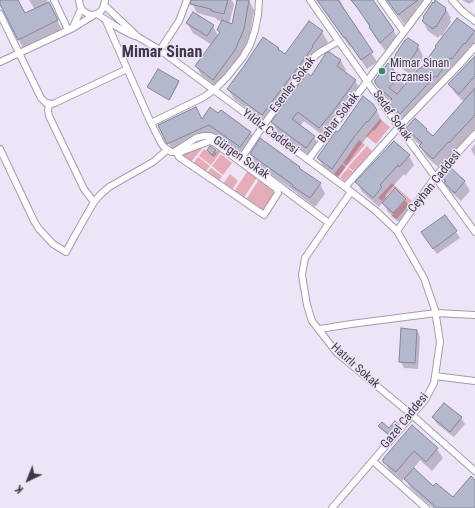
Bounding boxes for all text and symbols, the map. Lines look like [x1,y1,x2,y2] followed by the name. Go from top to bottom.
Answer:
[122,43,202,63] district label: Mimar Sinan
[267,54,319,116] street label: Esenler Sokak
[390,57,449,85] place label: Mimar Sinan Eczanesi
[377,66,387,76] marker: Mimar Sinan Eczanesi
[369,88,415,144] street label: Sedef Sokak
[315,90,363,146] street label: Bahar Sokak
[239,106,301,158] street label: Yıldız Caddesi
[210,133,272,183] street label: Gürgen Sokak
[406,148,464,216] street label: Ceyhan Caddesi
[328,340,382,392] street label: Hatırlı Sokak
[378,390,432,452] street label: Gazel Caddesi
[8,460,48,500] north arrow
[13,482,26,496] text: K

